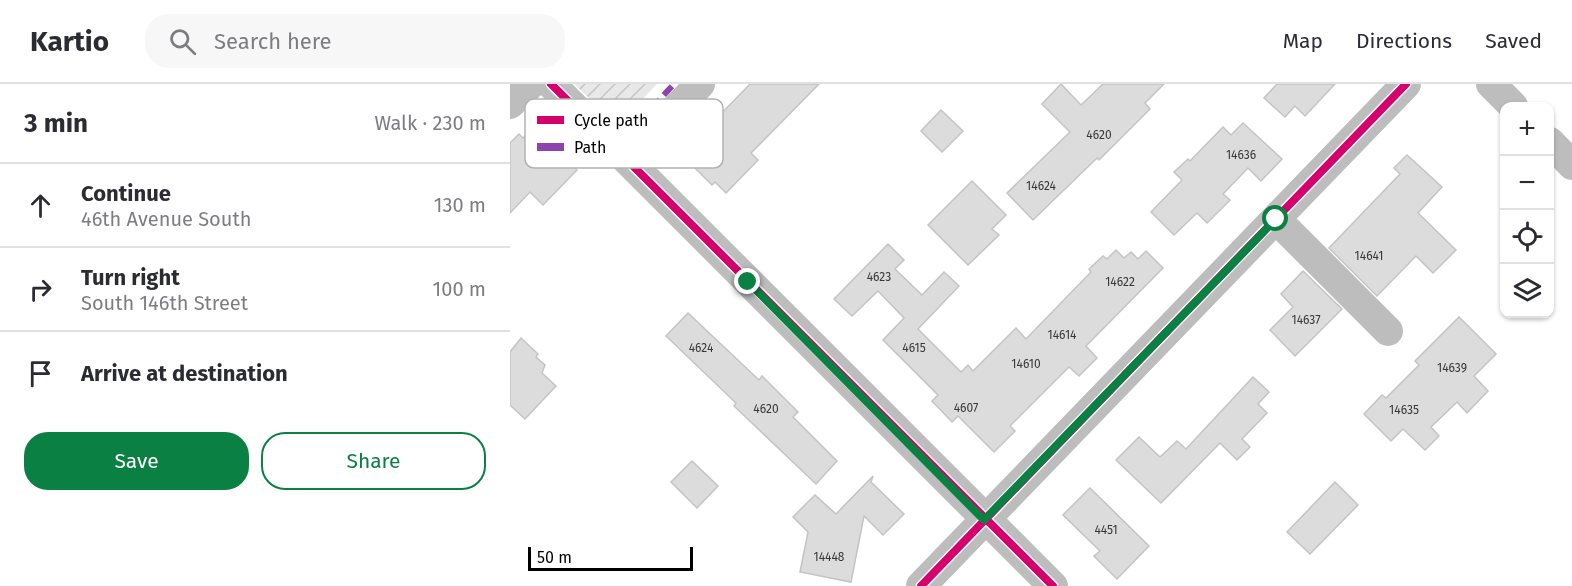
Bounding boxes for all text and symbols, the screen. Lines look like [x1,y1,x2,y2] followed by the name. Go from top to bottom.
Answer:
[145,14,565,68] search box
[30,25,109,58] text: Kartio
[166,25,199,58] icon: search
[214,28,332,55] text: Search here
[1283,28,1323,54] text: Map
[1356,28,1452,54] text: Directions
[1485,28,1542,54] text: Saved
[525,99,723,168] legend
[1500,102,1554,318] map controls
[1500,102,1554,156] button: +
[24,108,88,139] text: 3 min
[375,111,486,135] text: Walk · 230 m
[574,111,648,130] text: Cycle path
[1086,128,1112,142] house number: 4620
[574,138,606,157] text: Path
[1226,148,1256,162] house number: 14636
[1500,156,1554,210] button: −
[1026,179,1057,193] house number: 14624
[81,180,171,207] text: Continue
[24,189,57,222] icon: ahead
[434,193,486,217] text: 130 m
[1262,205,1288,231] route start
[81,207,251,231] text: 46th Avenue South
[1500,210,1554,264] button: locate
[1355,249,1383,263] house number: 14641
[81,264,180,291] text: Turn right
[1500,264,1554,318] button: layers
[734,268,760,294] route end
[867,270,891,284] house number: 4623
[24,273,57,306] icon: right
[1105,275,1135,289] house number: 14622
[433,277,486,301] text: 100 m
[81,291,248,315] text: South 146th Street
[1291,313,1321,327] house number: 14637
[1048,328,1077,342] house number: 14614
[689,341,714,355] house number: 4624
[902,341,926,355] house number: 4615
[24,357,57,390] icon: arrive
[1011,357,1041,371] house number: 14610
[81,360,288,387] text: Arrive at destination
[1437,361,1467,375] house number: 14639
[954,401,978,415] house number: 4607
[753,402,779,416] house number: 4620
[1389,403,1419,417] house number: 14635
[24,432,249,490] button: Save
[261,432,486,490] button: Share
[1094,523,1118,537] house number: 4451
[528,544,693,572] scale bar
[537,548,572,567] text: 50 m
[814,550,845,564] house number: 14448

